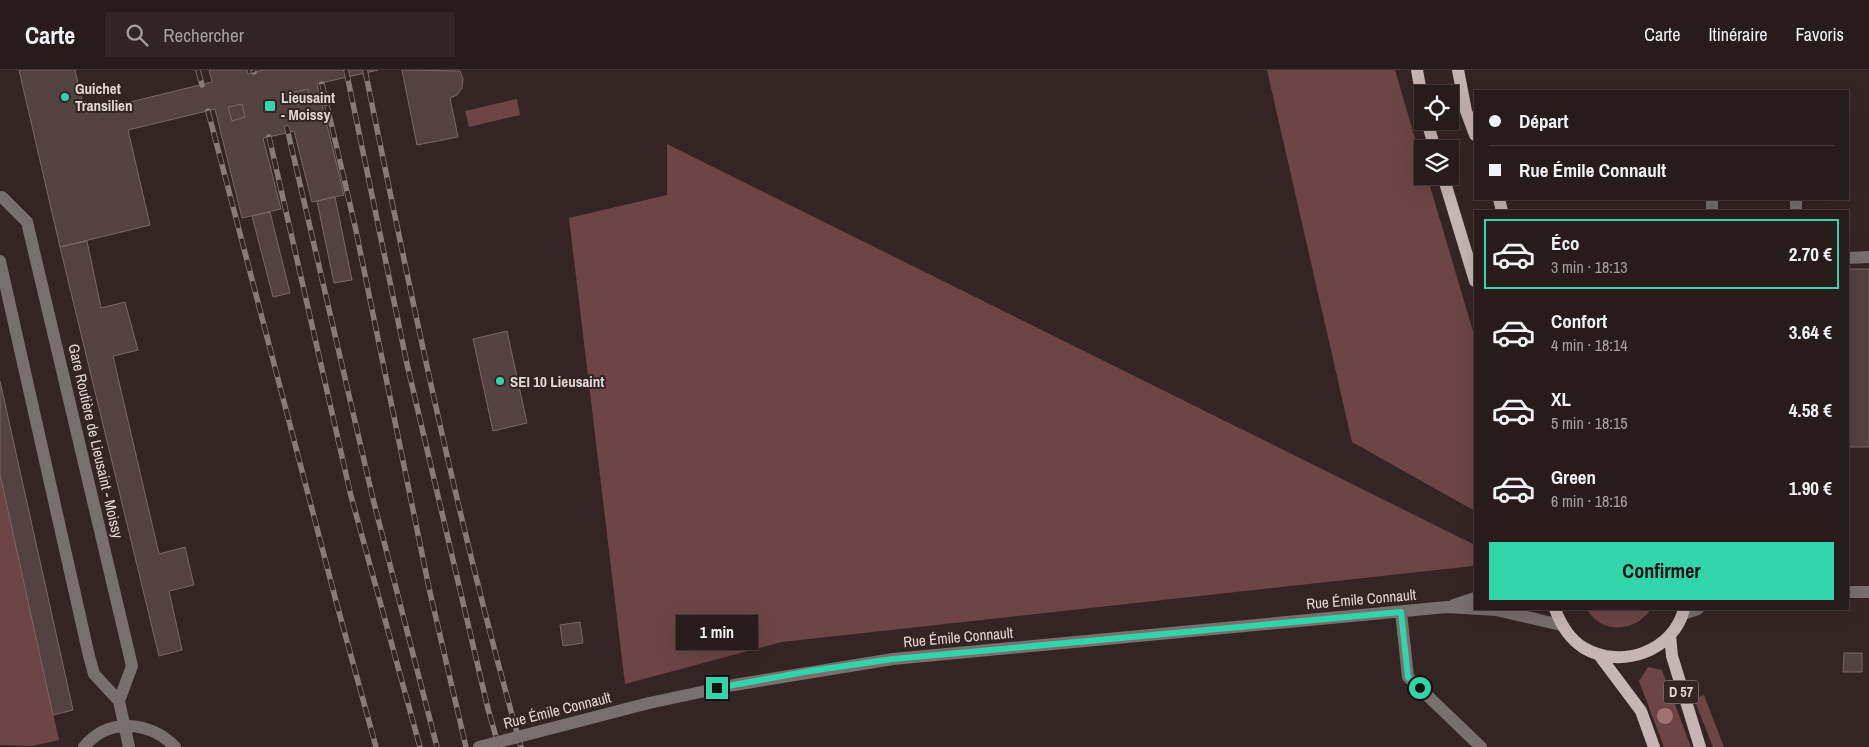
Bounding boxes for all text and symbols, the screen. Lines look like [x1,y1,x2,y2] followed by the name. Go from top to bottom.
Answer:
[105,12,455,57] search box
[25,19,75,51] text: Carte
[123,21,151,49] icon: search
[163,22,244,48] text: Rechercher
[1644,22,1680,47] text: Carte
[1708,22,1768,47] text: Itinéraire
[1796,22,1844,47] text: Favoris
[75,78,132,116] place label: Guichet Transilien
[1414,85,1459,185] map controls
[1414,85,1459,130] button: locate
[281,87,335,125] place label: Lieusaint - Moissy
[59,91,71,103] marker: Guichet Transilien
[263,99,277,113] marker: Lieusaint - Moissy
[1519,108,1568,134] text: Départ
[1414,140,1459,185] button: layers
[1519,157,1666,183] text: Rue Émile Connault
[1551,230,1580,256] text: Éco
[1491,232,1536,277] icon: car
[1789,241,1832,267] text: 2.70 €
[1551,256,1628,278] text: 3 min · 18:13
[1551,308,1607,334] text: Confort
[1491,310,1536,355] icon: car
[1789,319,1832,345] text: 3.64 €
[1551,334,1628,356] text: 4 min · 18:14
[63,342,129,541] street label: Gare Routière de Lieusaint - Moissy
[510,371,604,392] place label: SEI 10 Lieusaint
[494,375,506,387] marker: SEI 10 Lieusaint
[1551,386,1571,412] text: XL
[1491,388,1536,433] icon: car
[1789,397,1832,423] text: 4.58 €
[1551,412,1628,434] text: 5 min · 18:15
[1551,464,1596,490] text: Green
[1491,466,1536,511] icon: car
[1789,475,1832,501] text: 1.90 €
[1551,490,1628,512] text: 6 min · 18:16
[1489,542,1834,600] button: Confirmer
[1305,584,1417,614] street label: Rue Émile Connault
[676,616,758,650] callout: 1 min
[700,621,734,643] text: 1 min
[902,622,1014,652] street label: Rue Émile Connault
[706,677,728,699] route end
[1409,677,1431,699] route start
[1664,680,1698,704] road number: D 57
[501,686,613,734] street label: Rue Émile Connault

